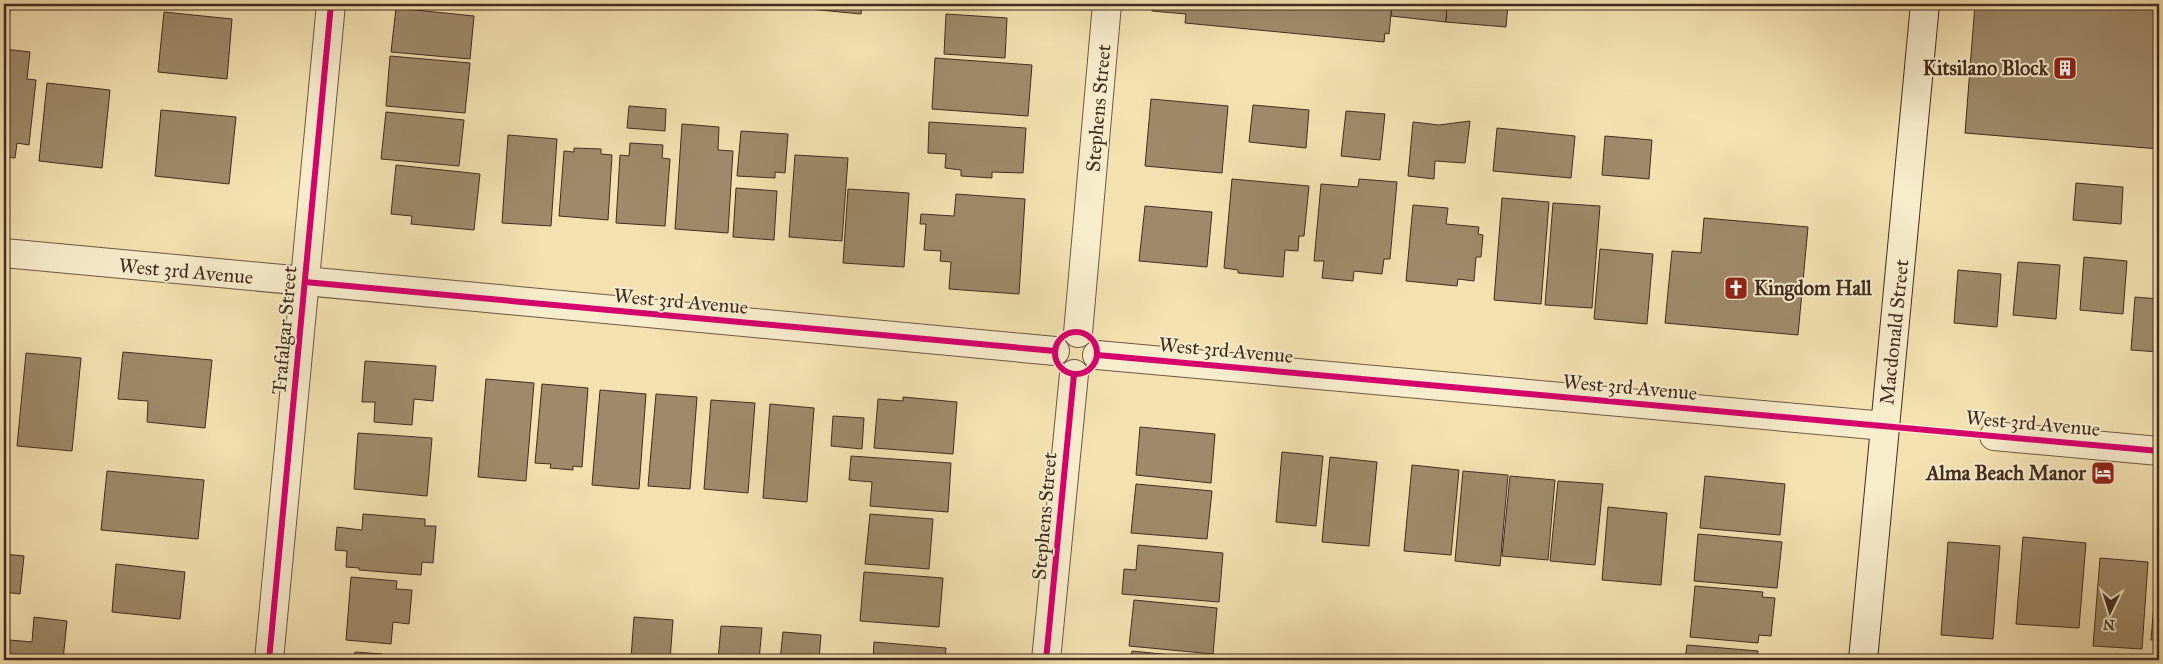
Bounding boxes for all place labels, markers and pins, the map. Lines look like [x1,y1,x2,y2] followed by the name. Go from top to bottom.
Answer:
[2052,55,2078,81] building icon: Kitsilano Block
[1923,56,2049,80] place label: Kitsilano Block
[1723,275,1749,301] church icon: Kingdom Hall
[1754,276,1872,301] place label: Kingdom Hall
[2090,460,2116,486] hotel icon: Alma Beach Manor
[1924,461,2087,485] place label: Alma Beach Manor

